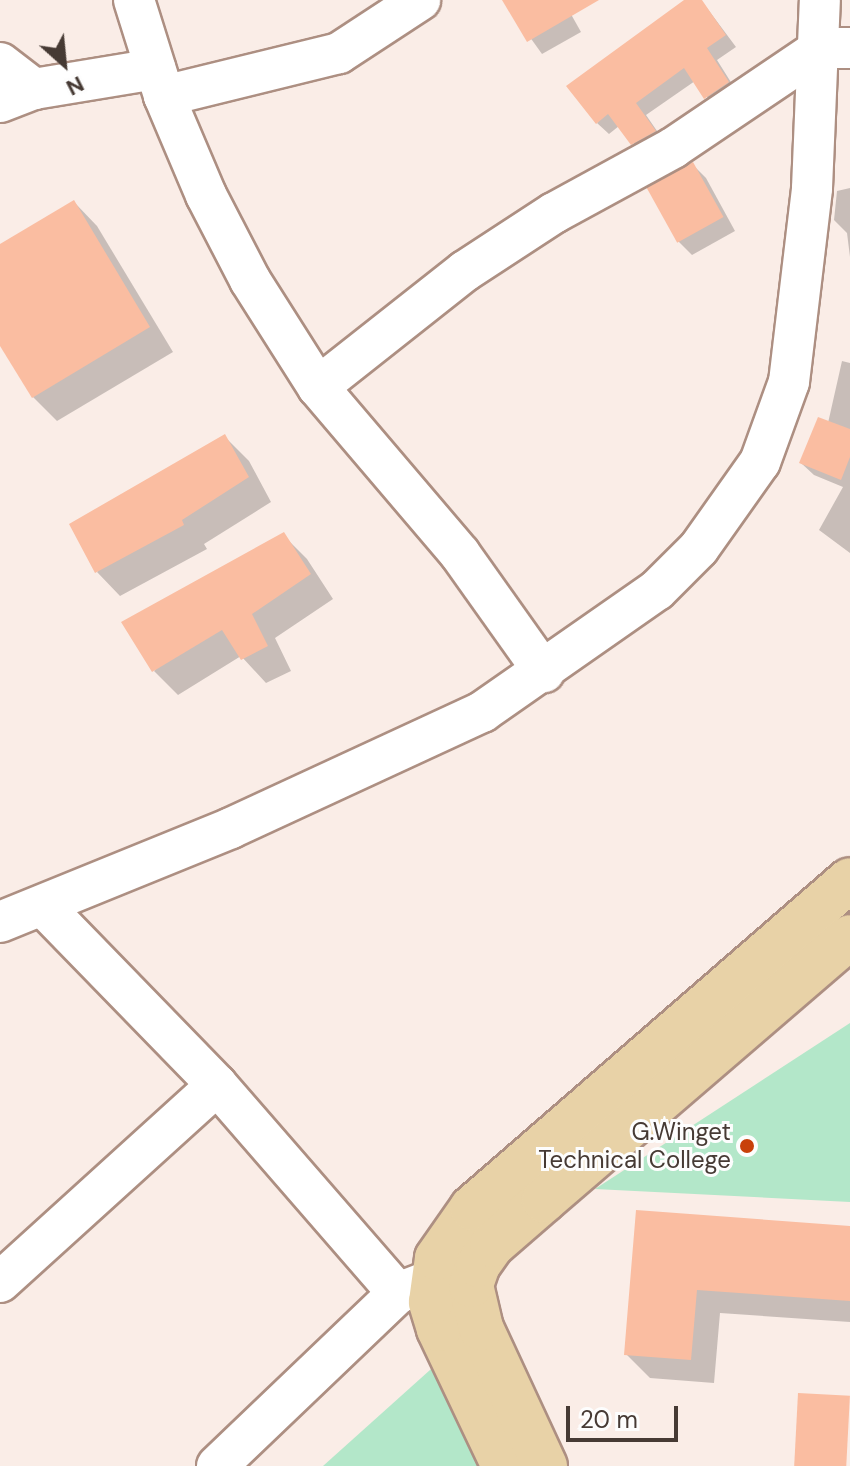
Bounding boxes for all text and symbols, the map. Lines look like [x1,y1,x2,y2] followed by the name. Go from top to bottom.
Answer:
[24,24,104,104] north arrow
[61,69,89,102] text: N
[538,1118,731,1174] place label: G.Winget Technical College
[738,1137,756,1155] marker: G.Winget Technical College
[570,1390,682,1440] scale bar
[580,1404,638,1435] text: 20 m

